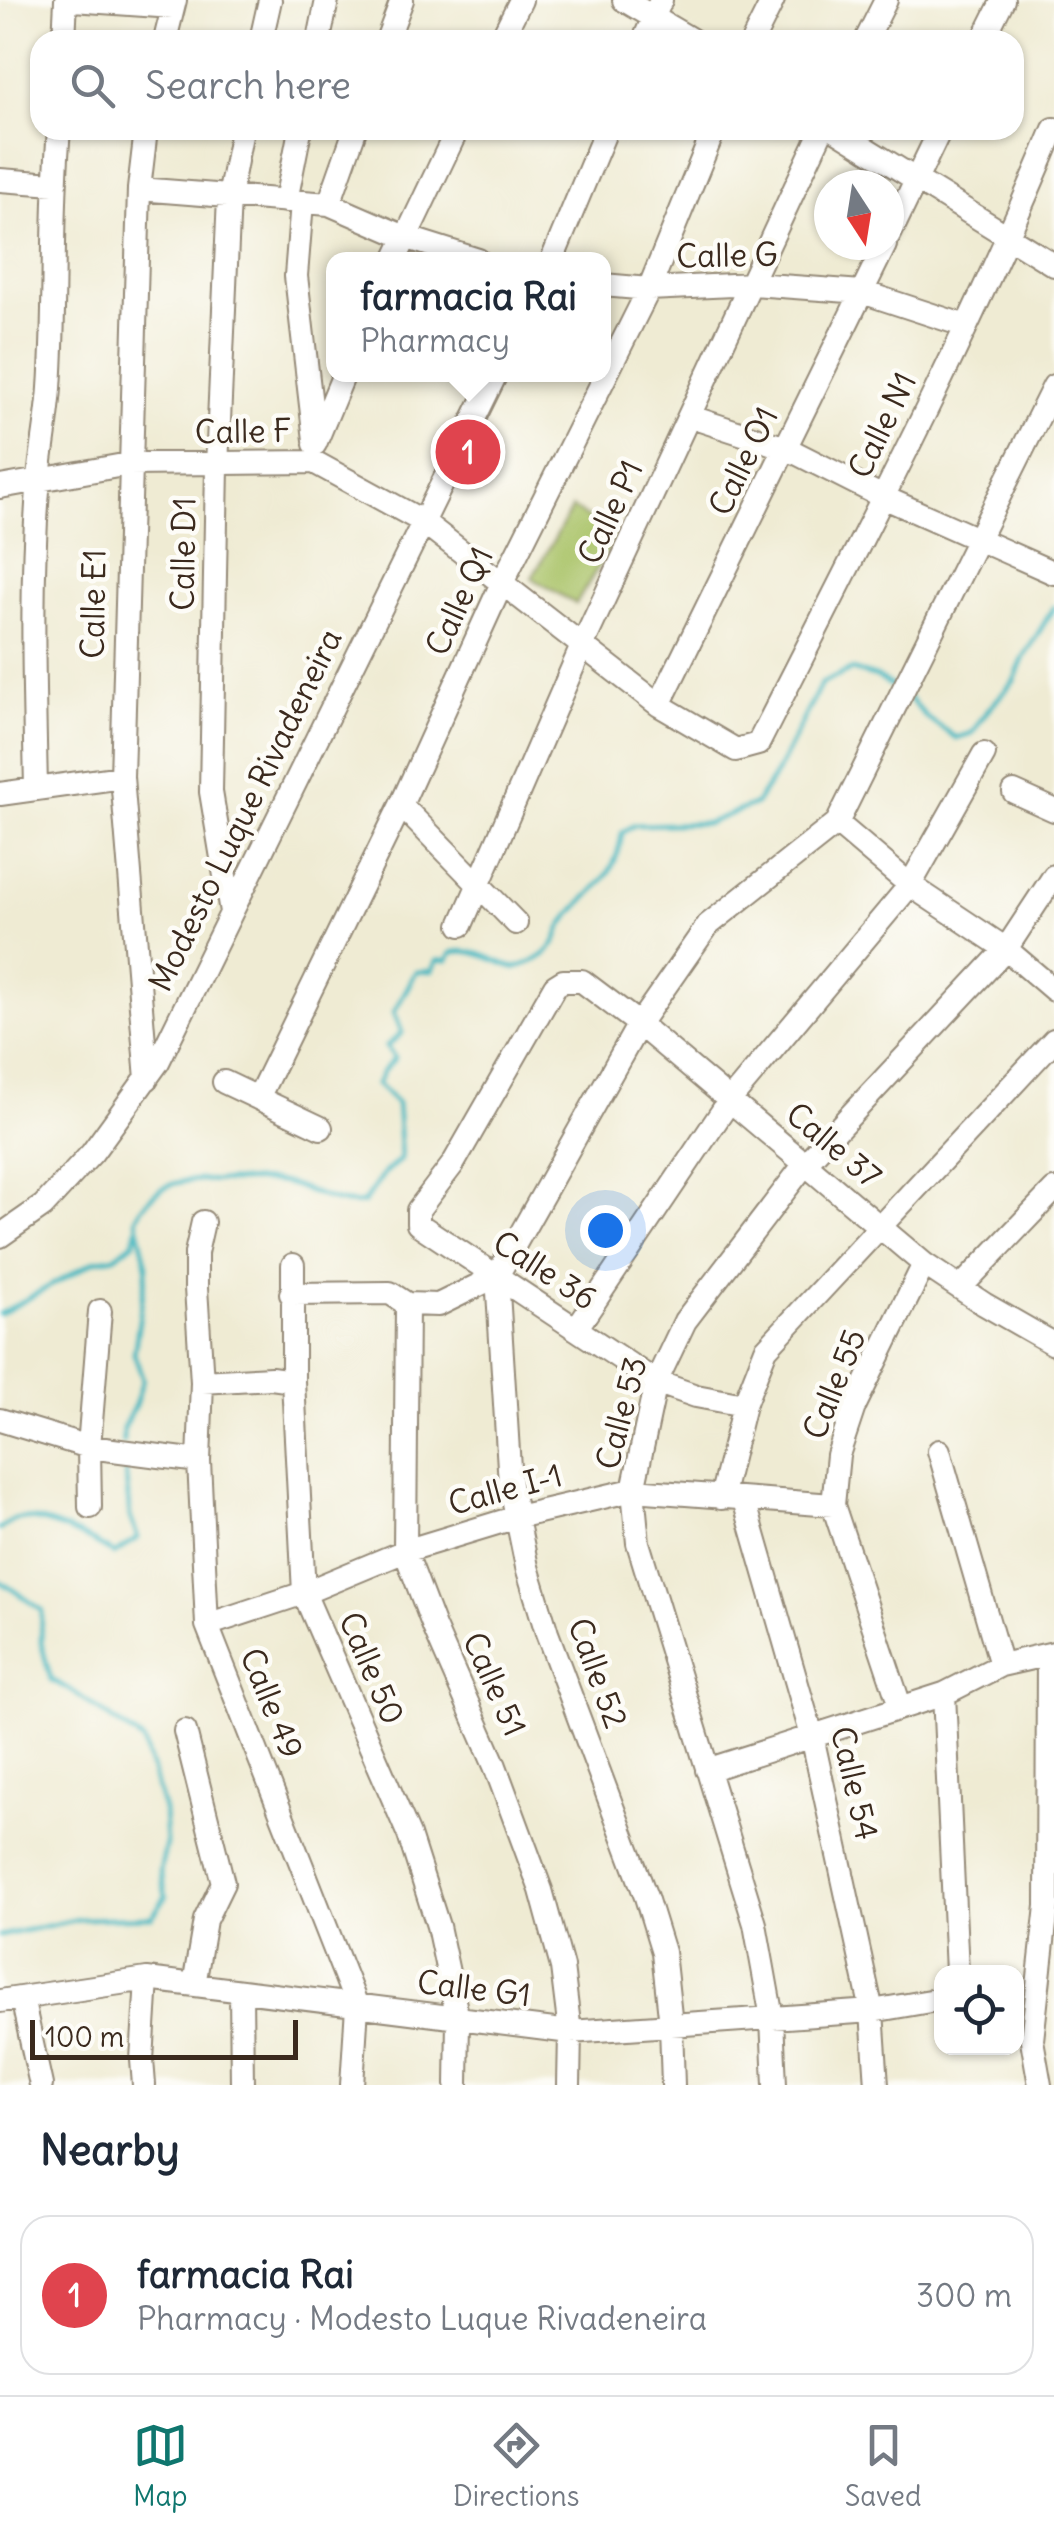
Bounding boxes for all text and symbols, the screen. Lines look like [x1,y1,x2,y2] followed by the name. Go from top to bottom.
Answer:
[30,30,1024,140] search box
[65,58,120,113] icon: search
[145,62,351,109] text: Search here
[814,170,904,260] north arrow
[676,234,778,276] street label: Calle G
[326,252,611,382] popup
[360,273,577,320] text: farmacia Rai
[360,320,510,361] text: Pharmacy
[839,365,925,485] street label: Calle N1
[699,400,787,522] street label: Calle O1
[194,410,292,452] street label: Calle F
[436,414,500,490] pin: 1
[568,453,652,571] street label: Calle P1
[162,497,204,611] street label: Calle D1
[416,540,502,662] street label: Calle Q1
[72,549,114,659] street label: Calle E1
[139,622,351,998] street label: Modesto Luque Rivadeneira
[778,1093,890,1197] street label: Calle 37
[580,1205,631,1256] your location
[486,1222,604,1318] street label: Calle 36
[793,1323,875,1445] street label: Calle 55
[586,1352,656,1474] street label: Calle 53
[444,1454,566,1524] street label: Calle I-1
[330,1606,414,1730] street label: Calle 50
[559,1612,637,1734] street label: Calle 52
[454,1626,536,1742] street label: Calle 51
[231,1642,313,1764] street label: Calle 49
[822,1722,888,1844] street label: Calle 54
[415,1961,533,2015] street label: Calle G1
[934,1965,1024,2055] map controls
[934,1965,1024,2055] button: locate
[30,2015,298,2060] scale bar
[45,2019,124,2055] text: 100 m
[40,2124,179,2176] text: Nearby
[137,2251,354,2298] text: farmacia Rai
[68,2275,81,2316] text: 1
[916,2275,1012,2316] text: 300 m
[137,2298,707,2339] text: Pharmacy · Modesto Luque Rivadeneira
[133,2418,188,2514] tab: Map
[453,2418,579,2514] tab: Directions
[845,2418,921,2514] tab: Saved

